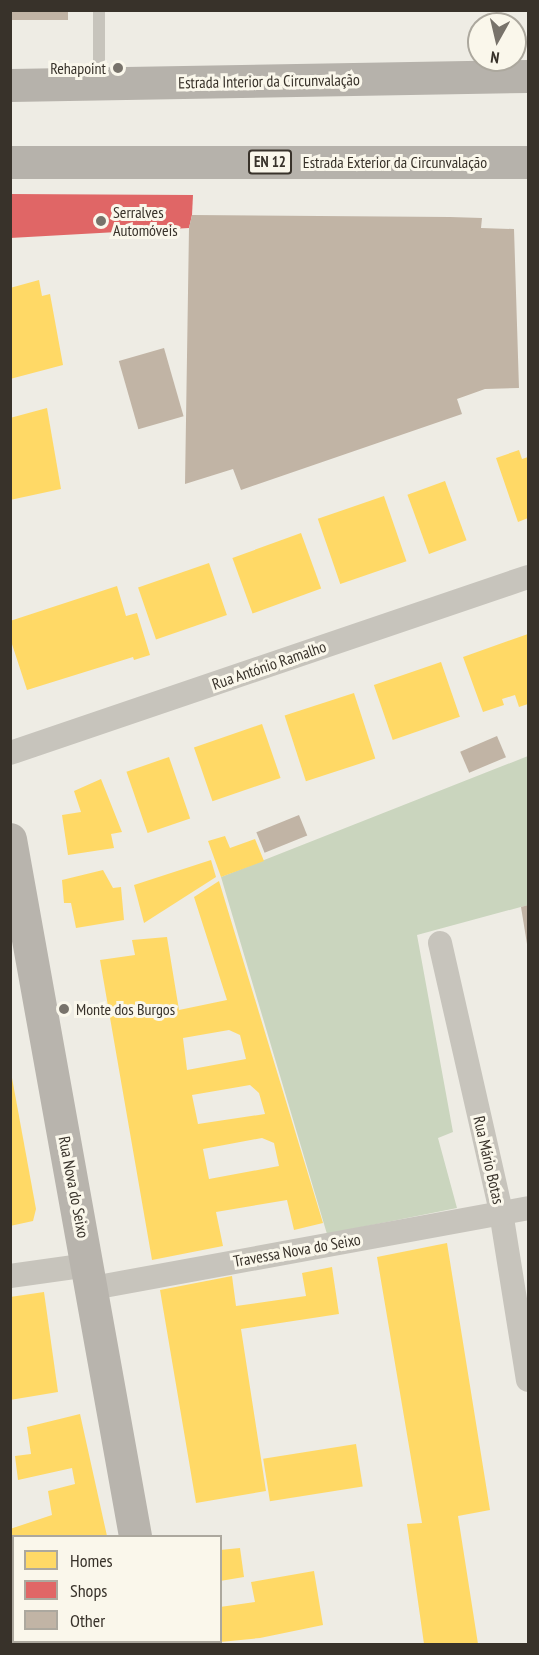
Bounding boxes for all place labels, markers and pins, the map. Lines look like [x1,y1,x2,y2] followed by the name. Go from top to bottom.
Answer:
[50,58,106,78] place label: Rehapoint
[111,61,125,75] marker: Rehapoint
[113,202,178,240] place label: Serralves Automóveis
[94,214,108,228] marker: Serralves Automóveis
[76,999,175,1019] place label: Monte dos Burgos
[57,1002,71,1016] marker: Monte dos Burgos

